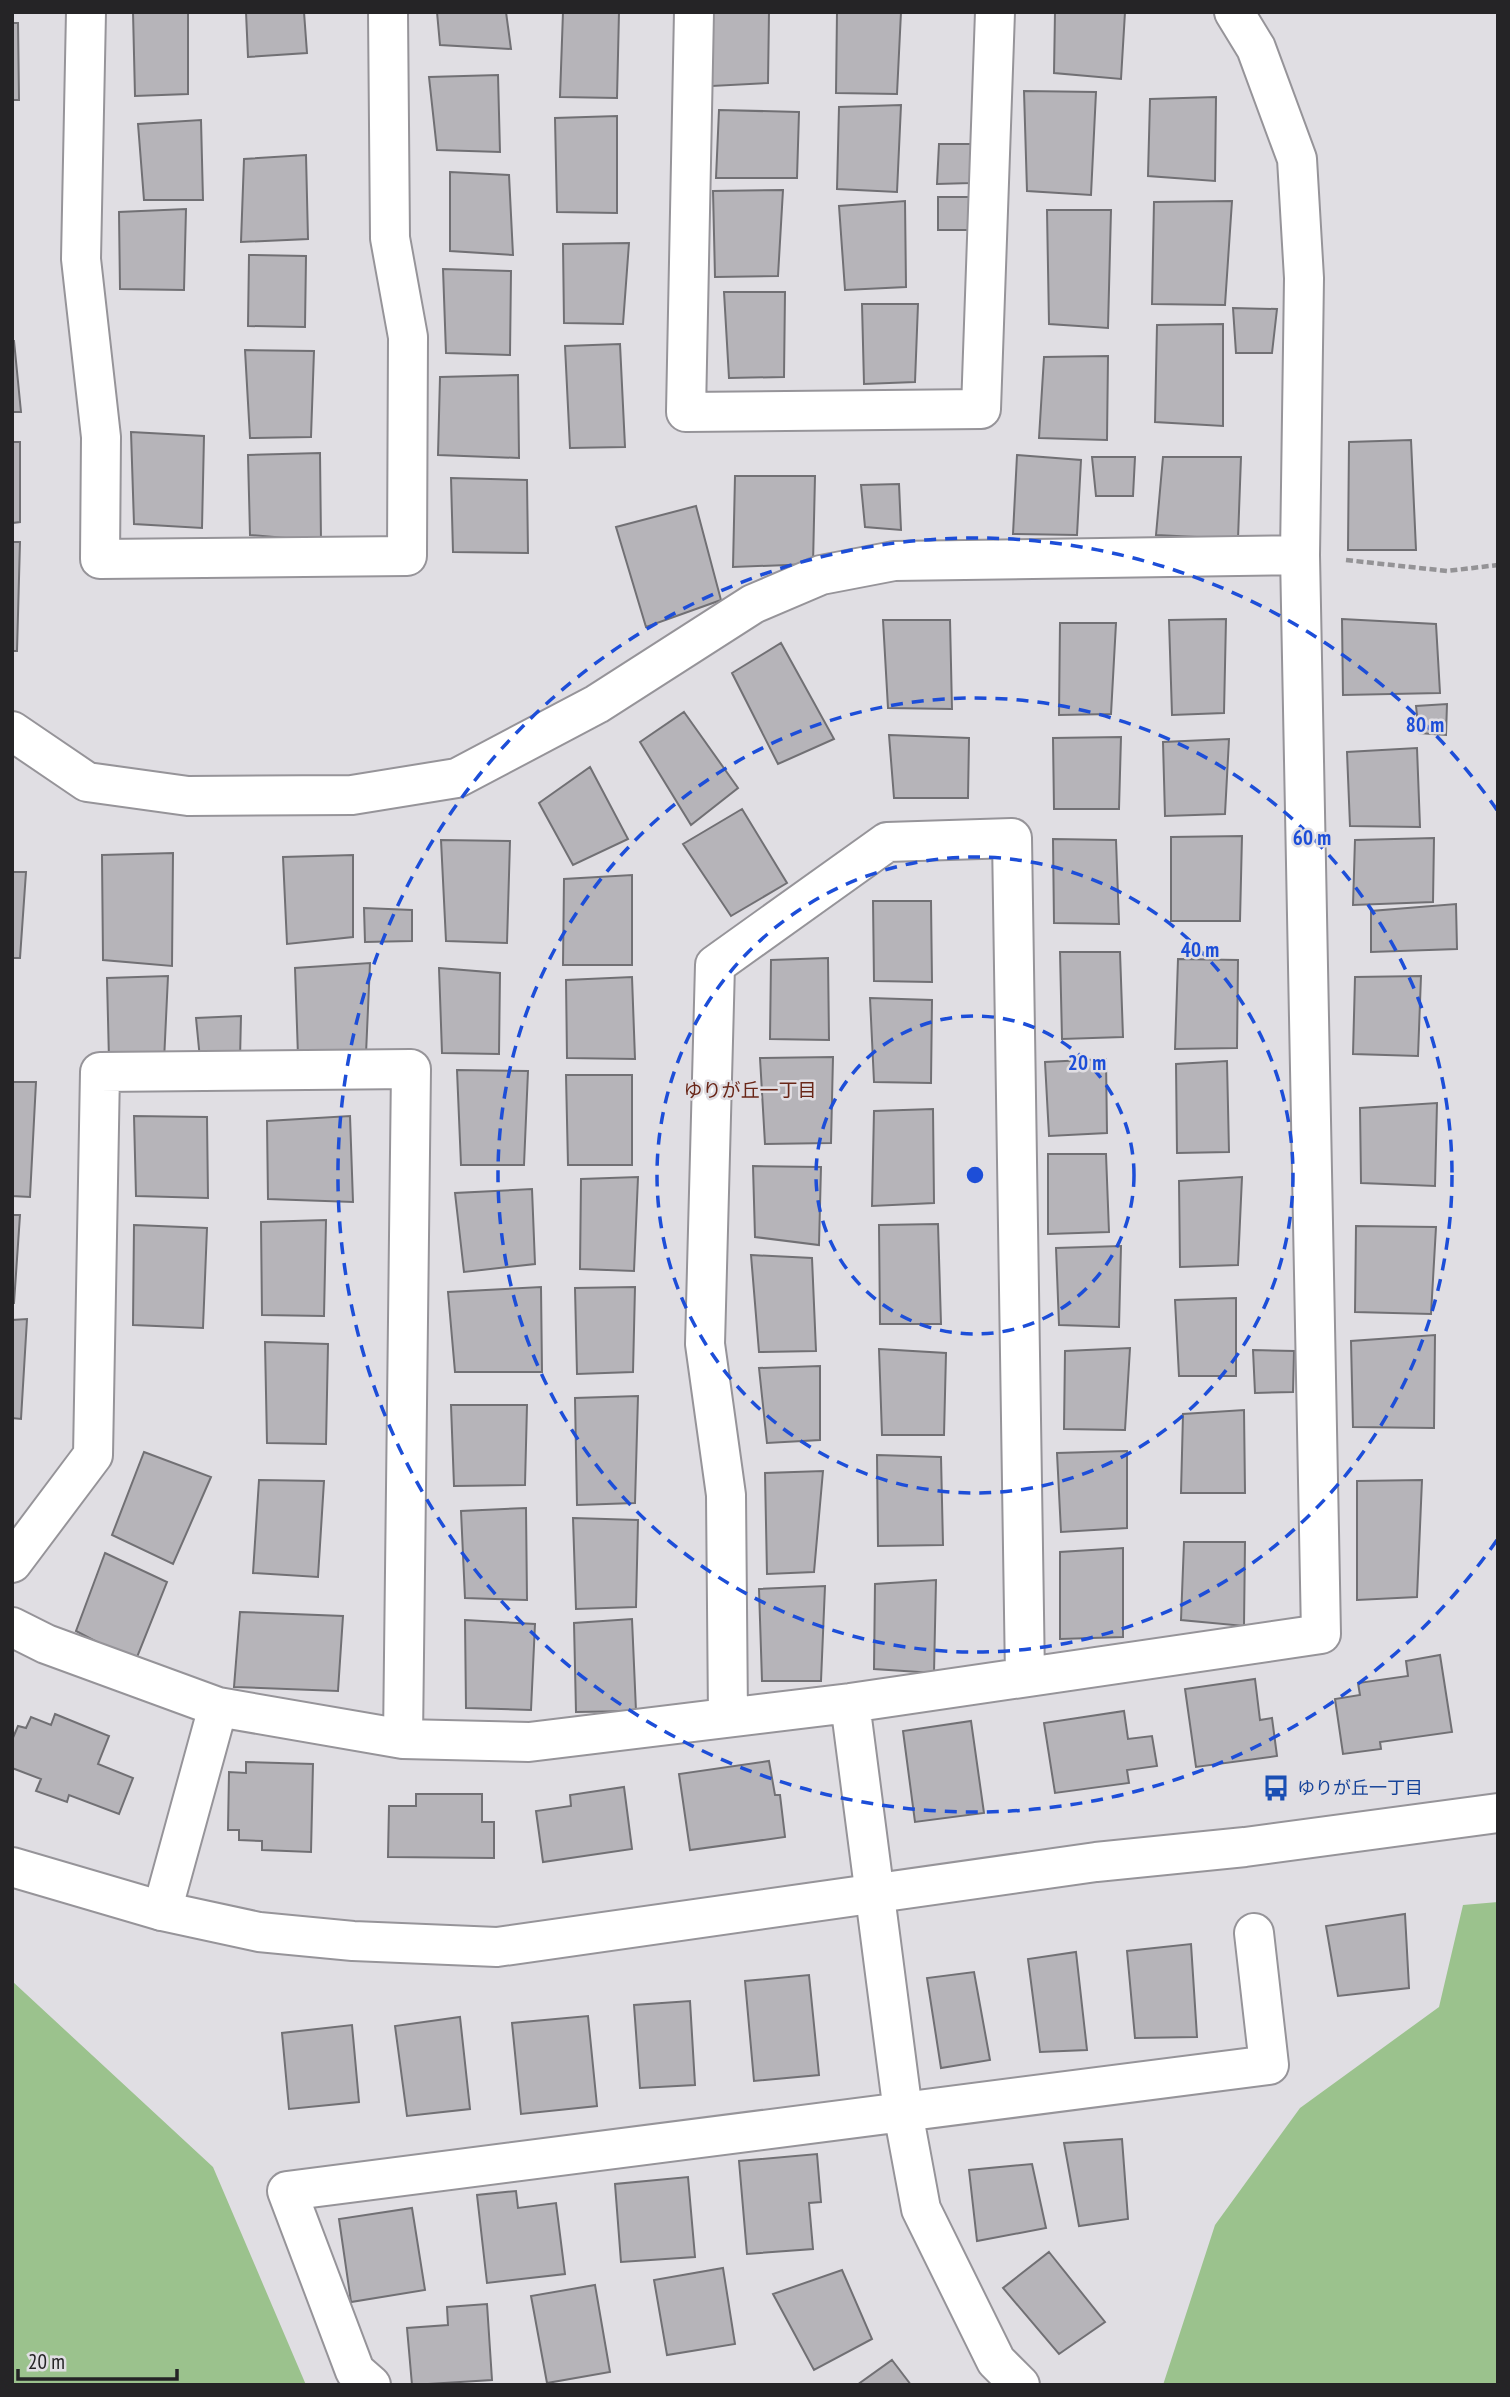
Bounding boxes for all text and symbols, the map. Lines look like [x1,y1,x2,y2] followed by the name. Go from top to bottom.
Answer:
[1406,711,1444,738] text: 80 m
[1293,824,1331,851] text: 60 m
[1181,936,1219,963] text: 40 m
[1068,1049,1106,1076] text: 20 m
[683,1078,817,1102] district label: ゆりが丘一丁目
[963,1163,987,1187] centre of rings
[1261,1773,1291,1803] bus stop icon: ゆりが丘一丁目
[1297,1776,1423,1799] place label: ゆりが丘一丁目
[18,2338,177,2382] scale bar
[28,2348,65,2375] text: 20 m

